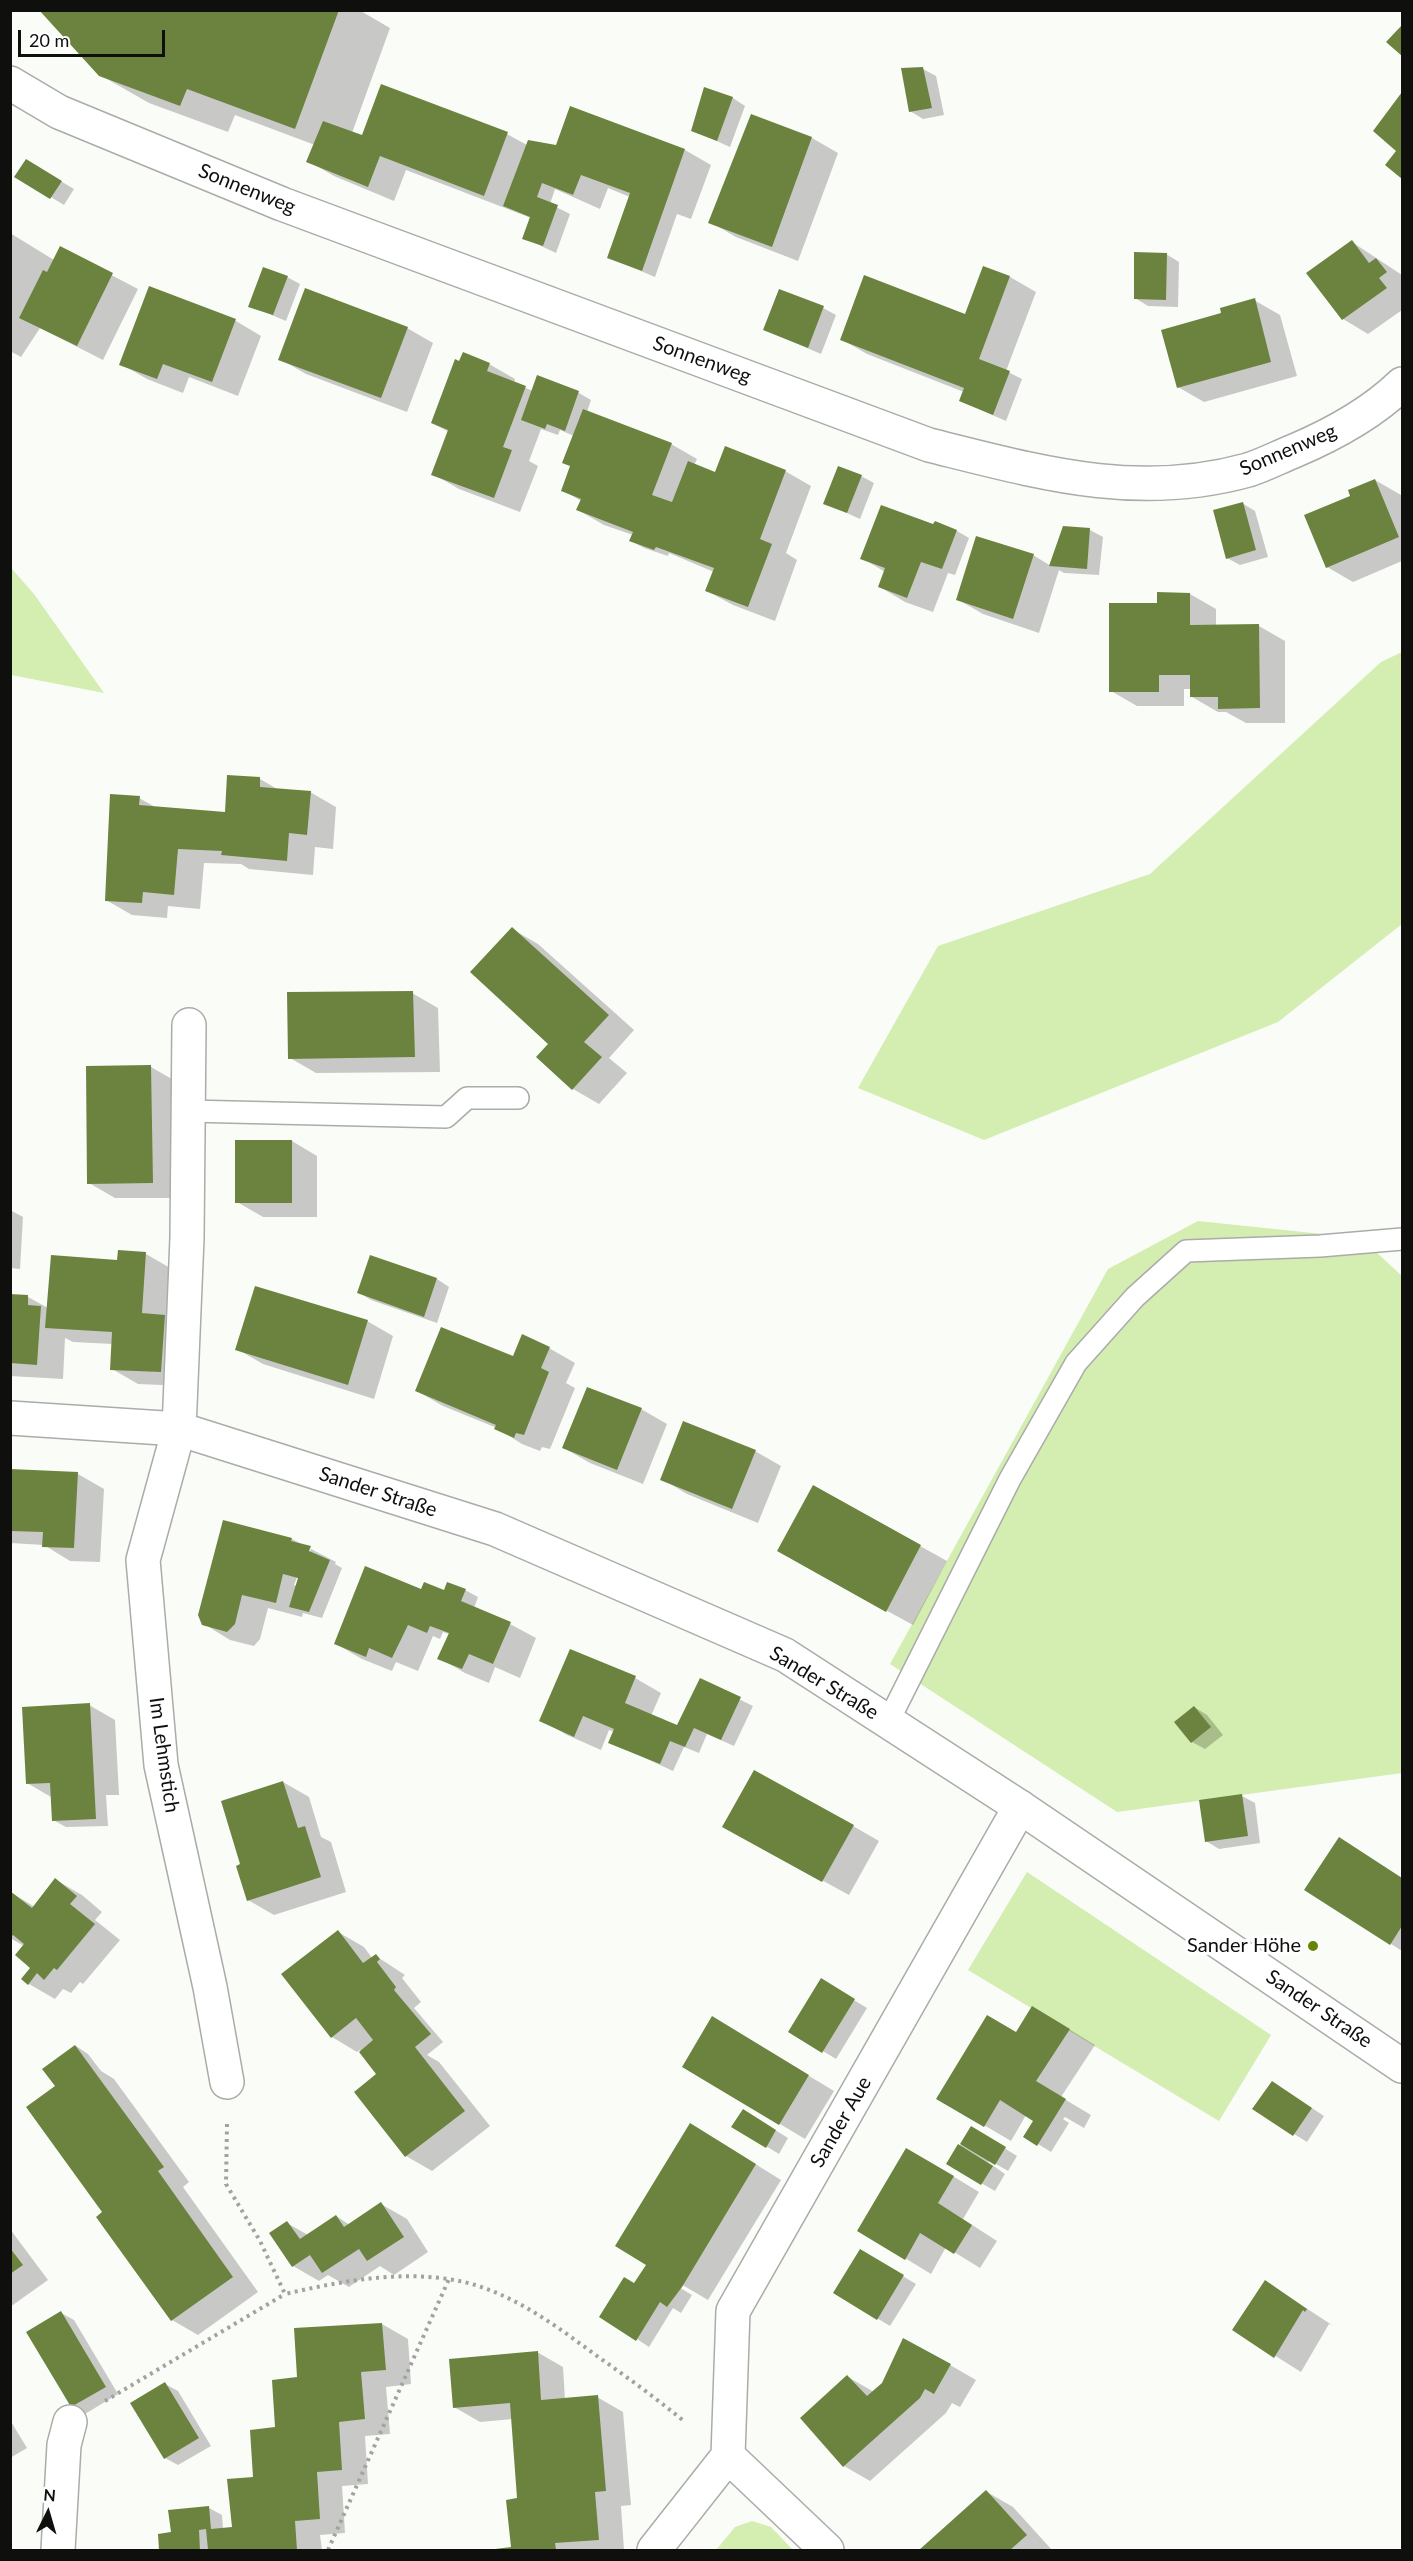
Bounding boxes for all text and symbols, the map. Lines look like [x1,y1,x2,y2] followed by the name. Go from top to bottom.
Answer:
[21,18,168,56] scale bar
[29,29,69,51] text: 20 m
[195,159,299,219] street label: Sonnenweg
[650,331,754,389] street label: Sonnenweg
[1236,419,1340,481] street label: Sonnenweg
[316,1462,440,1522] street label: Sander Straße
[765,1641,883,1725] street label: Sander Straße
[144,1696,184,1814] street label: Im Lehmstich
[1187,1934,1301,1958] place label: Sander Höhe
[1306,1939,1320,1953] marker: Sander Höhe
[1261,1965,1377,2053] street label: Sander Straße
[805,2072,877,2172] street label: Sander Aue
[18,2483,78,2543] north arrow
[43,2485,57,2505] text: N

